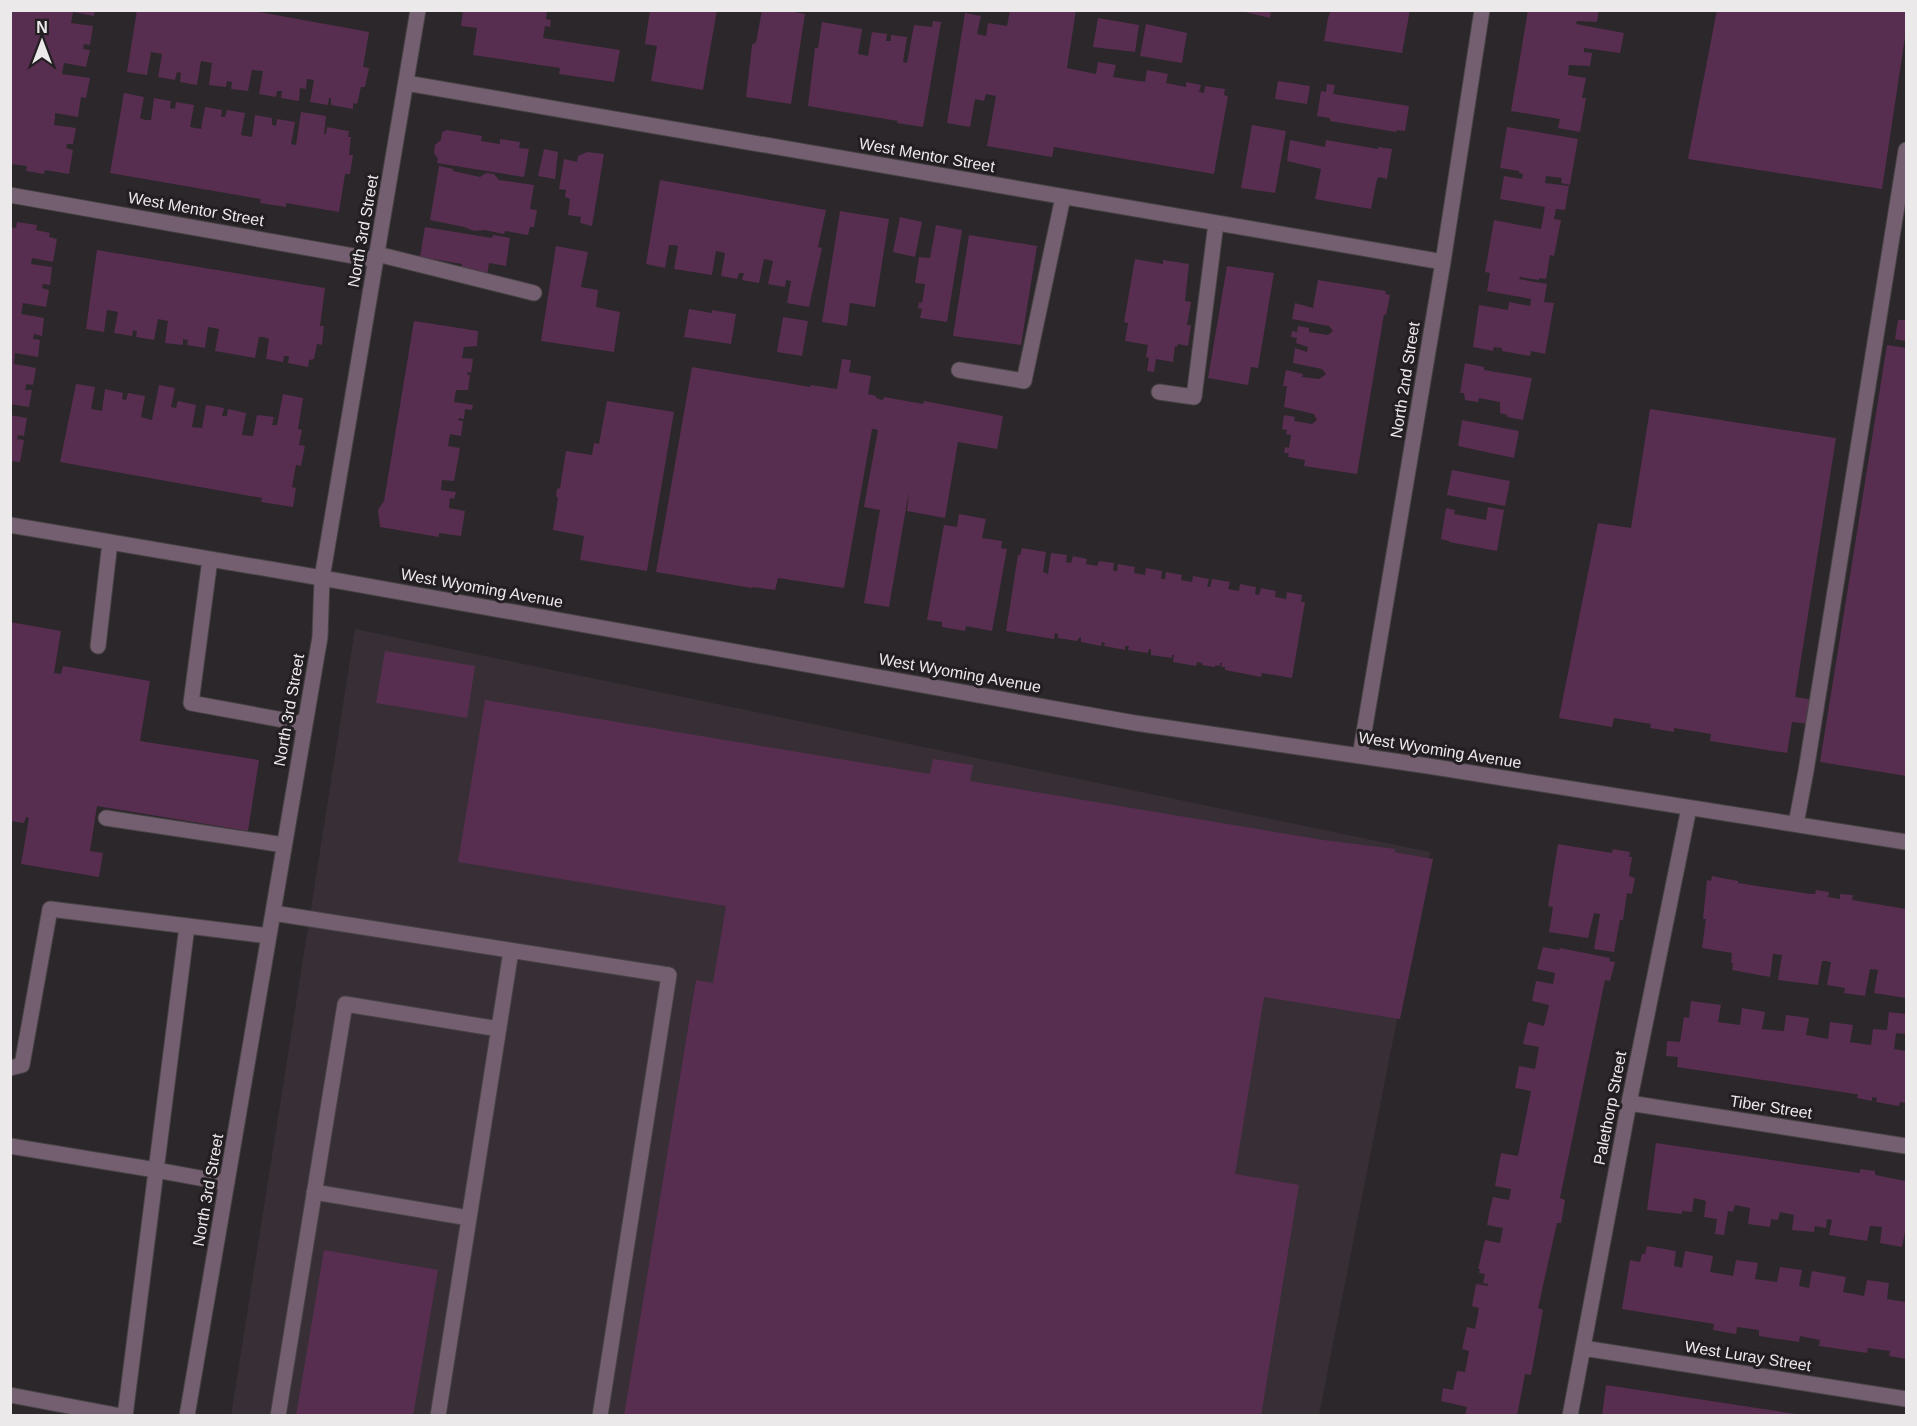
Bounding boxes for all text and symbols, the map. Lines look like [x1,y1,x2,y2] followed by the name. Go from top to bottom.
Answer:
[12,12,72,72] north arrow
[36,19,48,36] text: N
[858,135,997,175] street label: West Mentor Street
[345,173,381,289] street label: North 3rd Street
[127,189,266,229] street label: West Mentor Street
[1387,320,1423,439] street label: North 2nd Street
[399,565,565,611] street label: West Wyoming Avenue
[877,650,1043,696] street label: West Wyoming Avenue
[271,652,307,768] street label: North 3rd Street
[1357,729,1523,771] street label: West Wyoming Avenue
[1591,1049,1629,1166] street label: Palethorp Street
[1729,1092,1814,1122] street label: Tiber Street
[190,1132,226,1248] street label: North 3rd Street
[1684,1338,1813,1374] street label: West Luray Street

